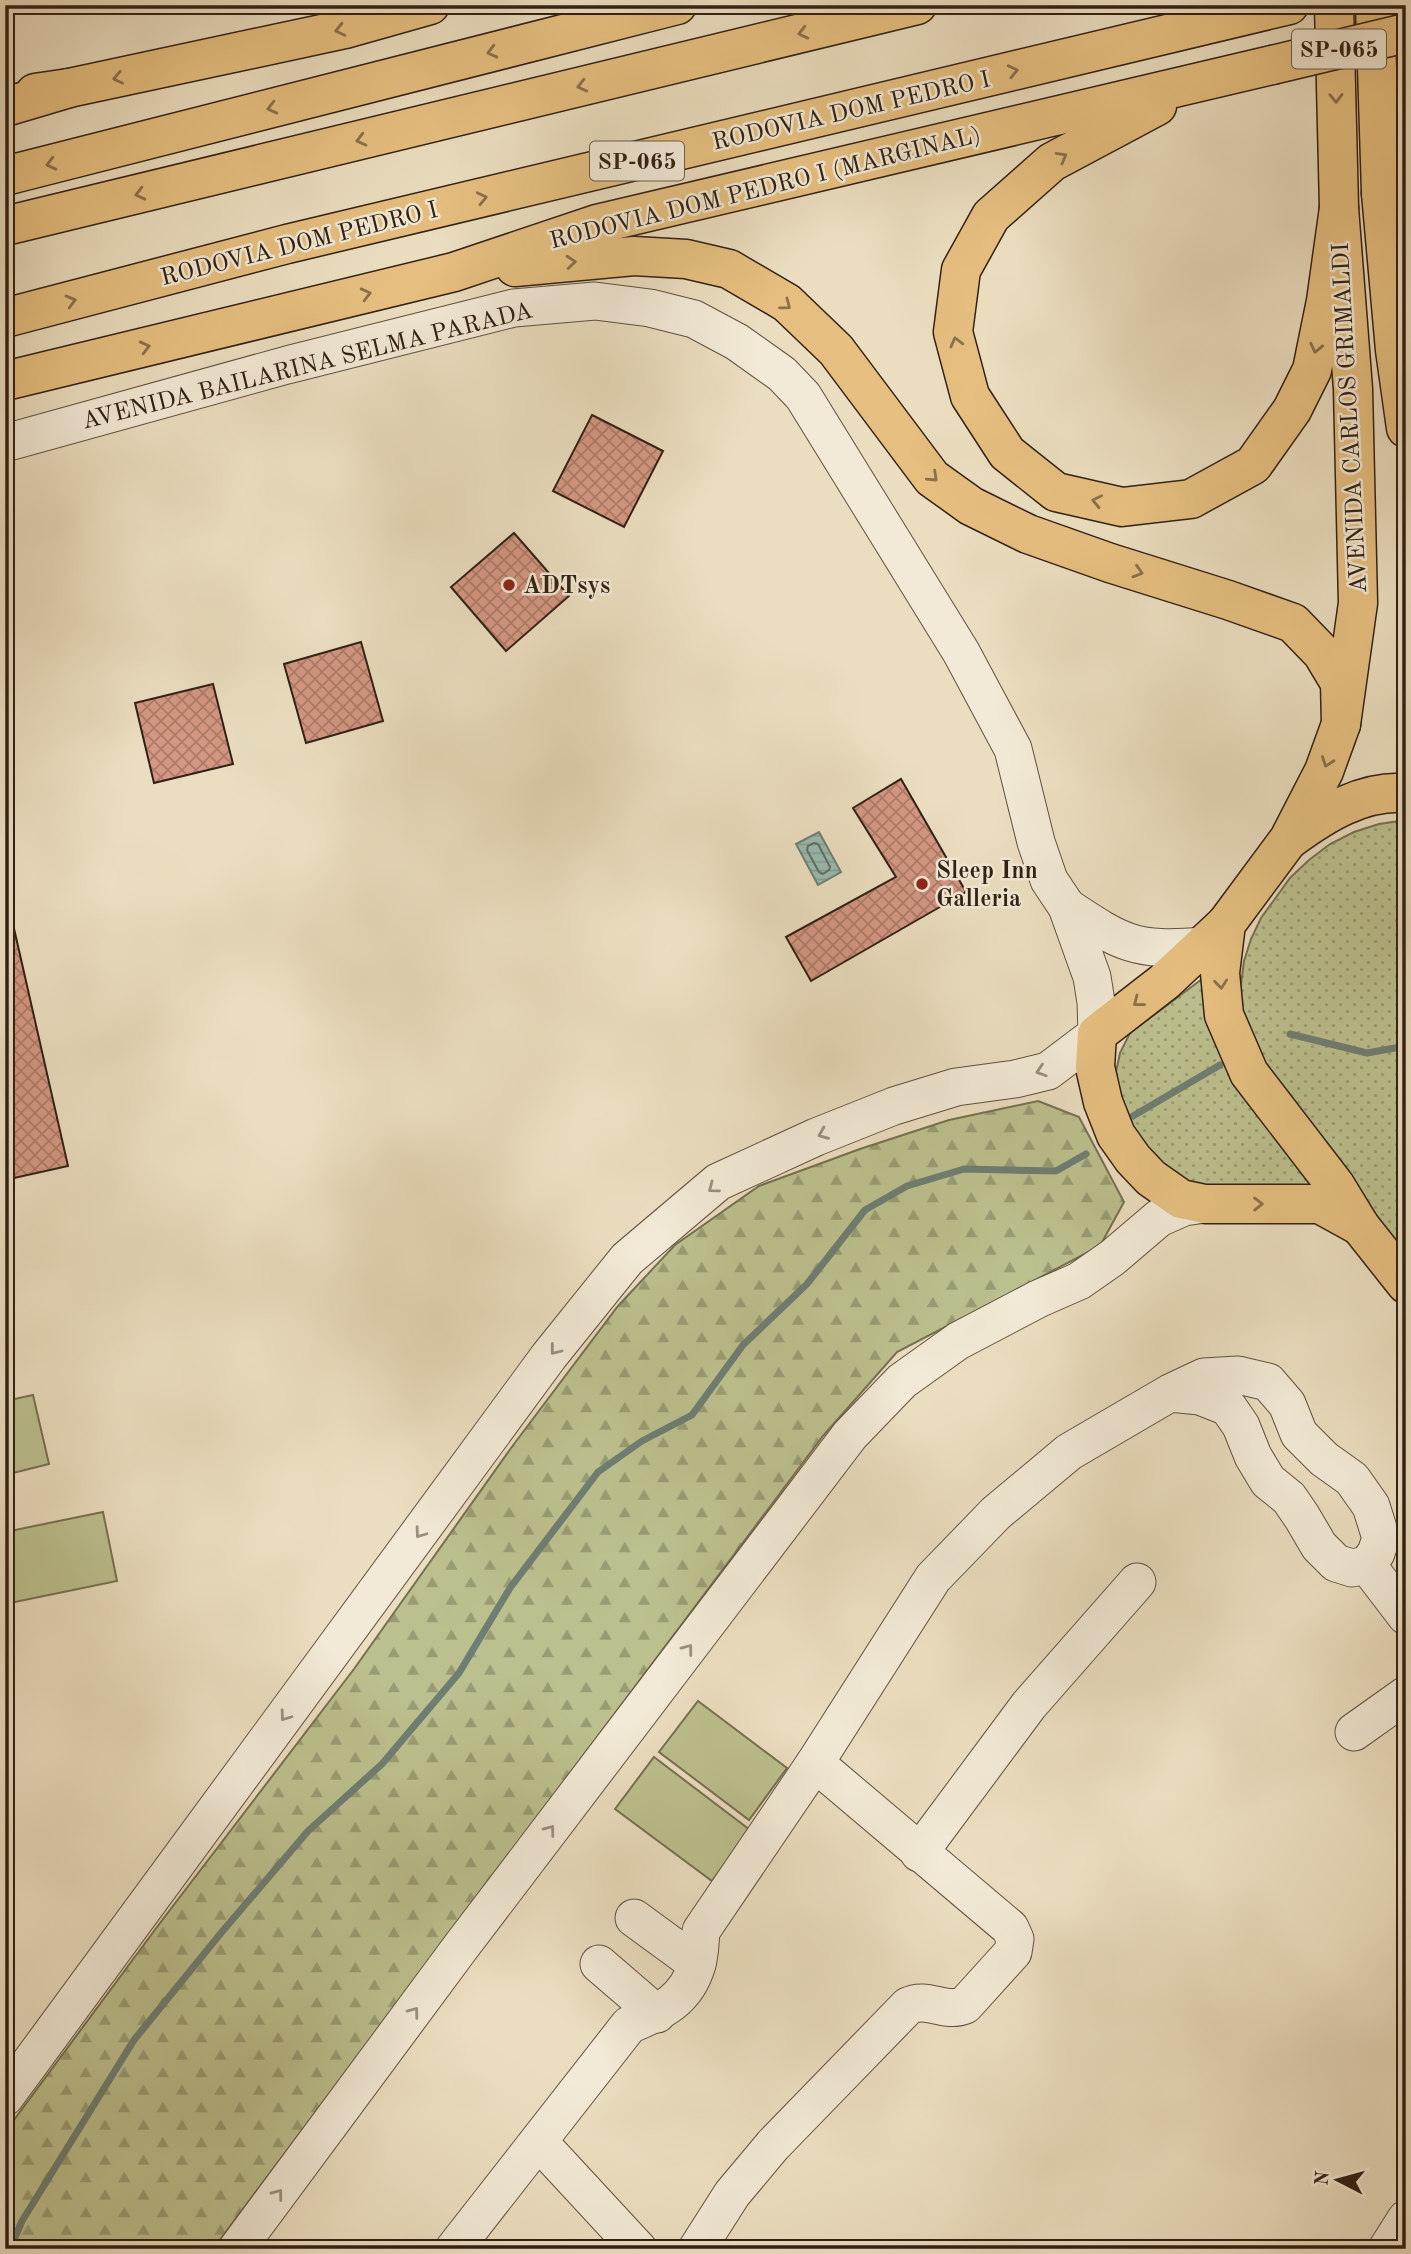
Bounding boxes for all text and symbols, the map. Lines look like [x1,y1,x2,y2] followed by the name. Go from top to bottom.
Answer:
[334,22,346,36] one-way arrow
[797,25,809,39] one-way arrow
[1292,30,1386,68] road number: SP-065
[487,44,499,58] one-way arrow
[1007,65,1019,79] one-way arrow
[710,68,993,156] street label: RODOVIA DOM PEDRO I
[112,69,124,84] one-way arrow
[576,78,588,93] one-way arrow
[1329,93,1344,104] one-way arrow
[266,100,278,114] one-way arrow
[547,124,984,254] street label: RODOVIA DOM PEDRO I (MARGINAL)
[355,132,367,146] one-way arrow
[590,142,684,180] road number: SP-065
[1054,152,1067,165] one-way arrow
[45,156,57,170] one-way arrow
[134,186,146,200] one-way arrow
[476,191,488,206] one-way arrow
[158,199,441,291] street label: RODOVIA DOM PEDRO I
[1330,242,1372,594] street label: AVENIDA CARLOS GRIMALDI
[566,255,577,270] one-way arrow
[360,287,372,302] one-way arrow
[65,295,77,309] one-way arrow
[779,297,791,309] one-way arrow
[80,299,535,435] street label: AVENIDA BAILARINA SELMA PARADA
[950,337,964,349] one-way arrow
[139,341,151,355] one-way arrow
[1310,342,1325,354] one-way arrow
[925,469,938,481] one-way arrow
[1091,495,1103,509] one-way arrow
[1131,564,1143,578] one-way arrow
[523,575,610,599] place label: ADTsys
[501,577,517,593] marker: ADTsys
[1321,756,1335,768] one-way arrow
[936,860,1038,912] place label: Sleep Inn Galleria
[914,876,930,892] marker: Sleep Inn Galleria
[1213,979,1228,990] one-way arrow
[1133,993,1146,1006] one-way arrow
[1035,1063,1047,1078] one-way arrow
[818,1126,830,1140] one-way arrow
[708,1179,720,1192] one-way arrow
[1253,1196,1263,1212] one-way arrow
[550,1342,563,1354] one-way arrow
[415,1525,428,1538] one-way arrow
[679,1644,692,1656] one-way arrow
[281,1708,293,1721] one-way arrow
[542,1825,555,1837] one-way arrow
[405,2007,418,2019] one-way arrow
[1302,2146,1372,2216] north arrow
[1313,2170,1334,2187] text: N
[269,2189,282,2202] one-way arrow

